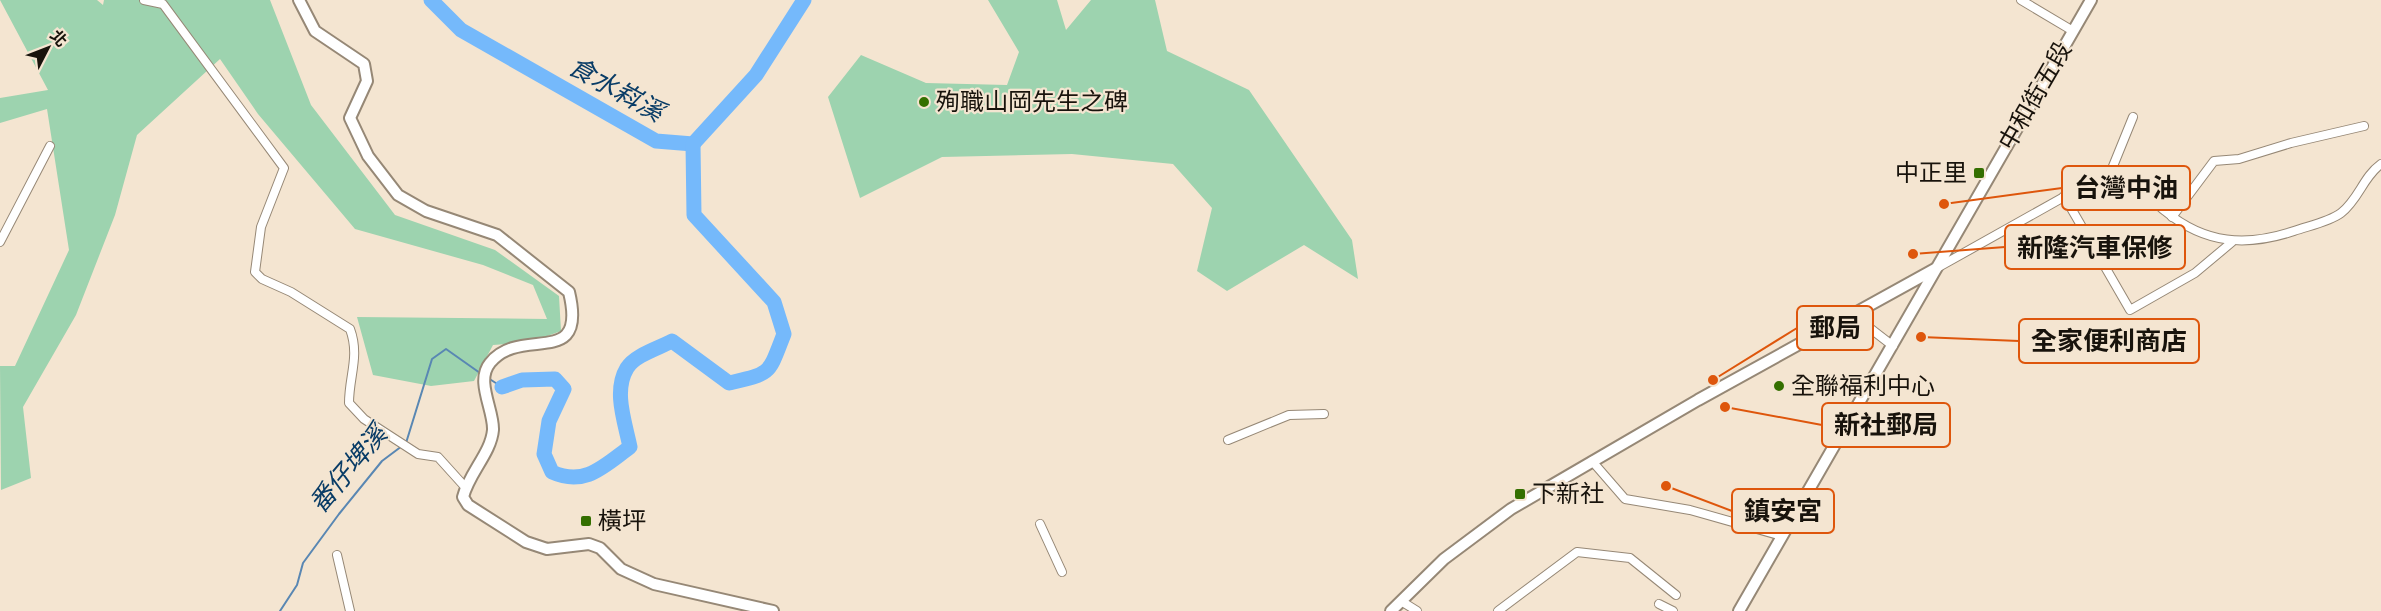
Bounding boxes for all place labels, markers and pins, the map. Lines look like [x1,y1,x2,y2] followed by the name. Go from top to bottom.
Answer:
[936,84,1128,119] place label: 殉職山岡先生之碑
[917,95,931,109] marker: 殉職山岡先生之碑
[1895,155,1967,190] place label: 中正里
[1972,166,1986,180] marker: 中正里
[2062,166,2190,210] callout: 台灣中油
[2005,225,2185,269] callout: 新隆汽車保修
[1797,306,1873,350] callout: 郵局
[2019,319,2199,363] callout: 全家便利商店
[1791,368,1935,403] place label: 全聯福利中心
[1772,379,1786,393] marker: 全聯福利中心
[1822,403,1950,447] callout: 新社郵局
[1532,476,1604,511] place label: 下新社
[1513,487,1527,501] marker: 下新社
[1732,489,1834,533] callout: 鎮安宮
[598,503,646,538] place label: 橫坪
[579,514,593,528] marker: 橫坪

